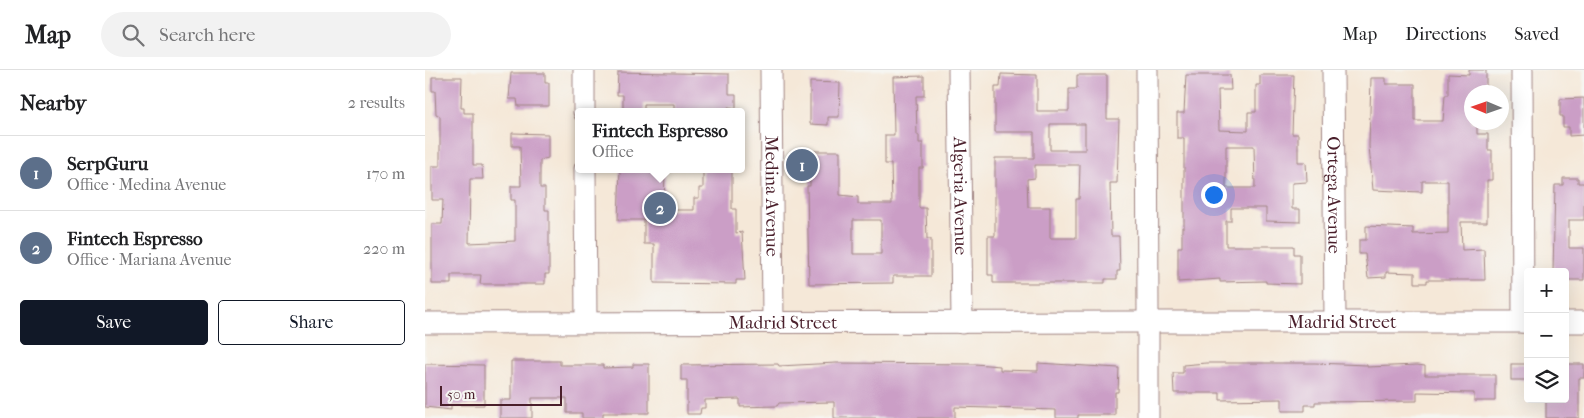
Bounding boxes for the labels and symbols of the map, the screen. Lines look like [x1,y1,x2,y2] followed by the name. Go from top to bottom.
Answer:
[1464,85,1509,130] north arrow
[761,135,783,257] street label: Medina Avenue
[949,136,972,255] street label: Algeria Avenue
[1323,136,1345,254] street label: Ortega Avenue
[786,146,818,184] pin: 1
[1201,182,1227,208] your location
[644,189,676,227] pin: 2
[729,312,838,333] street label: Madrid Street
[1288,312,1397,333] street label: Madrid Street
[440,383,563,406] scale bar

